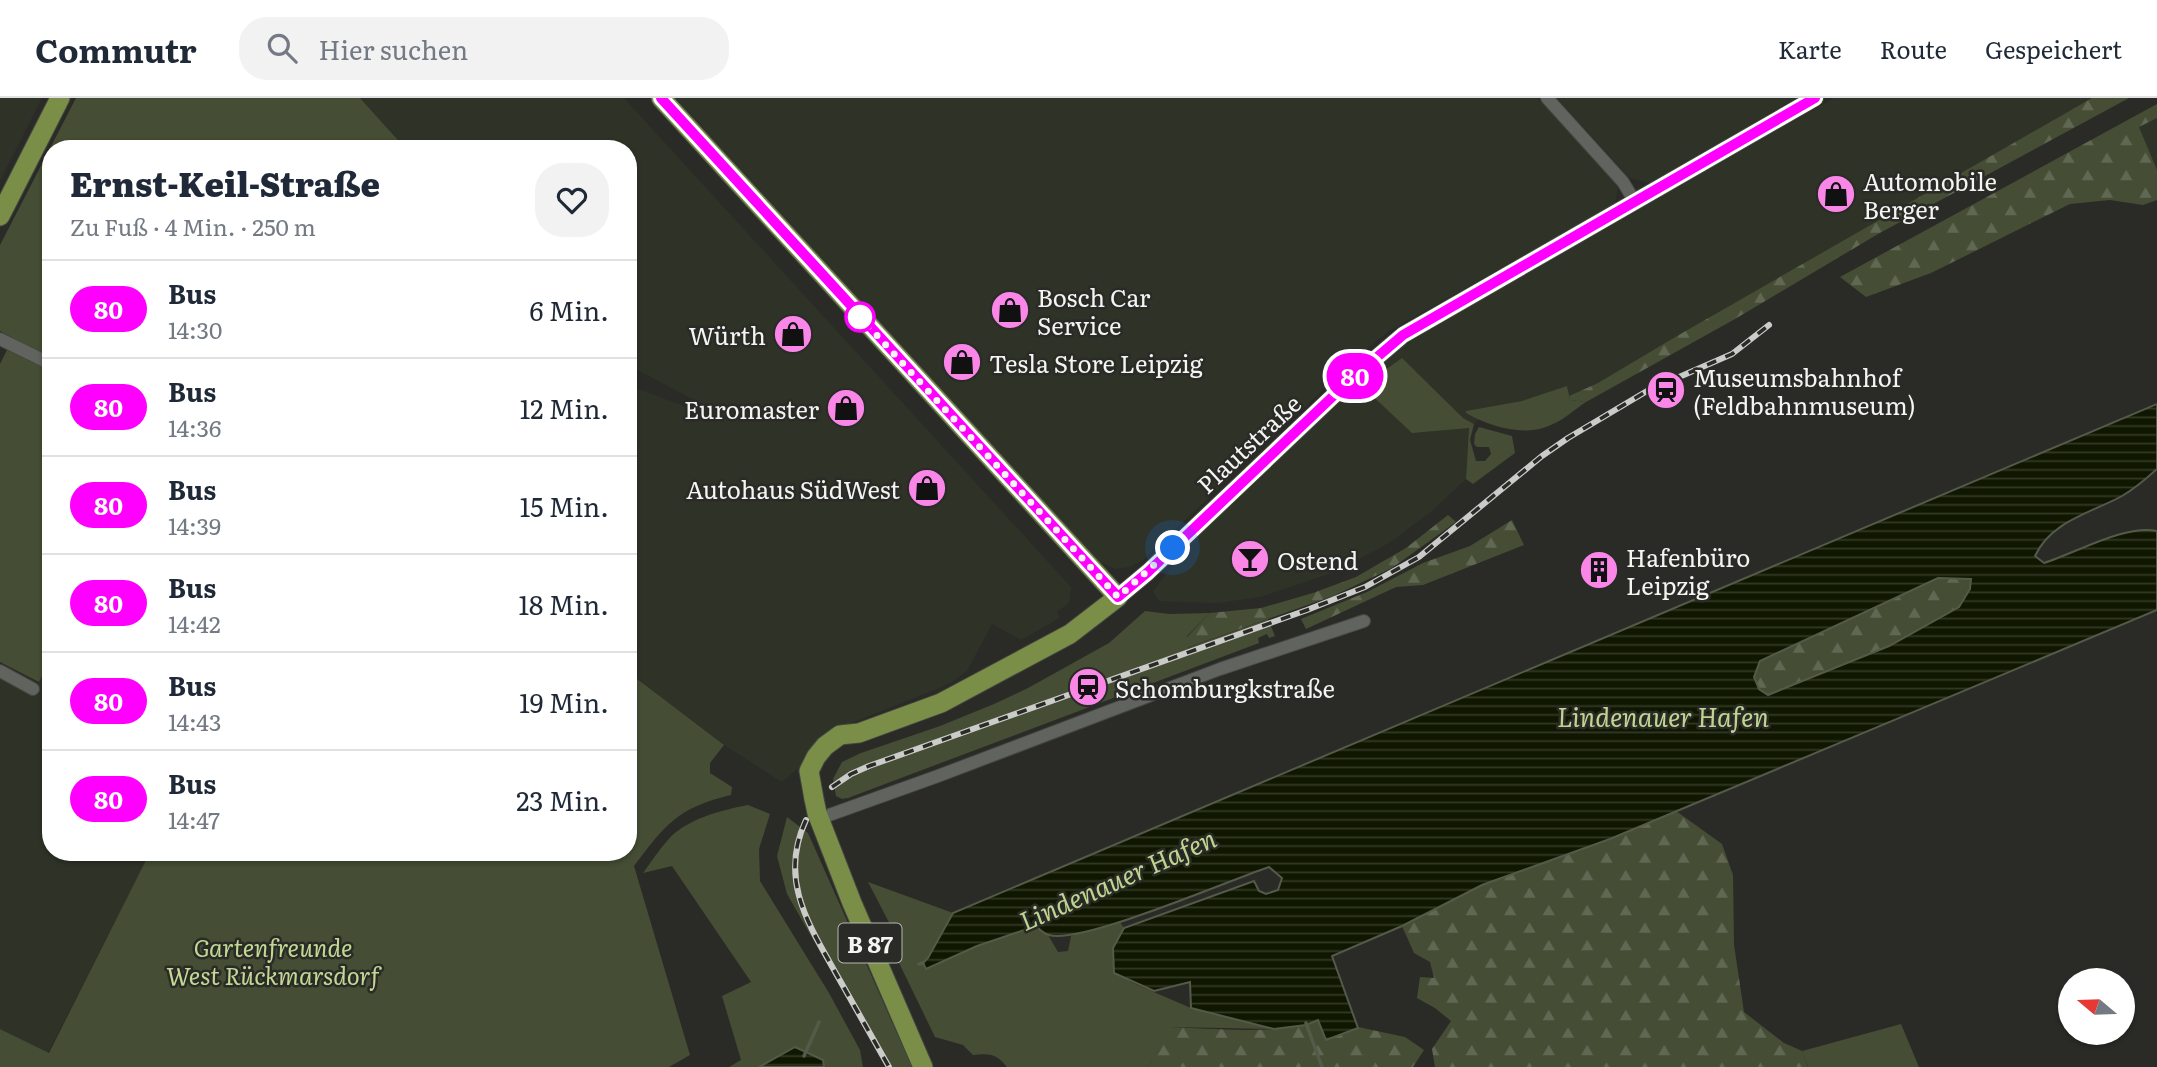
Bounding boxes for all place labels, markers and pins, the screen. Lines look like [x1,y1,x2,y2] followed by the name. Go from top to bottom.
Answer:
[1863,163,1997,226] place label: Automobile Berger
[1815,173,1857,215] shop icon: Automobile Berger
[1037,279,1151,342] place label: Bosch Car Service
[989,289,1031,331] shop icon: Bosch Car Service
[845,302,875,332] unlabelled marker
[772,313,814,355] shop icon: Würth
[689,317,766,352] place label: Würth
[941,341,983,383] shop icon: Tesla Store Leipzig
[989,345,1204,380] place label: Tesla Store Leipzig
[1693,359,1916,422] place label: Museumsbahnhof (Feldbahnmuseum)
[1645,369,1687,411] station icon: Museumsbahnhof (Feldbahnmuseum)
[825,387,867,429] shop icon: Euromaster
[684,391,820,426] place label: Euromaster
[906,467,948,509] shop icon: Autohaus SüdWest
[686,471,900,506] place label: Autohaus SüdWest
[1229,538,1271,580] bar icon: Ostend
[1626,539,1750,602] place label: Hafenbüro Leipzig
[1277,542,1358,577] place label: Ostend
[1578,549,1620,591] building icon: Hafenbüro Leipzig
[1067,666,1109,708] station icon: Schomburgkstraße
[1115,670,1335,705] place label: Schomburgkstraße

